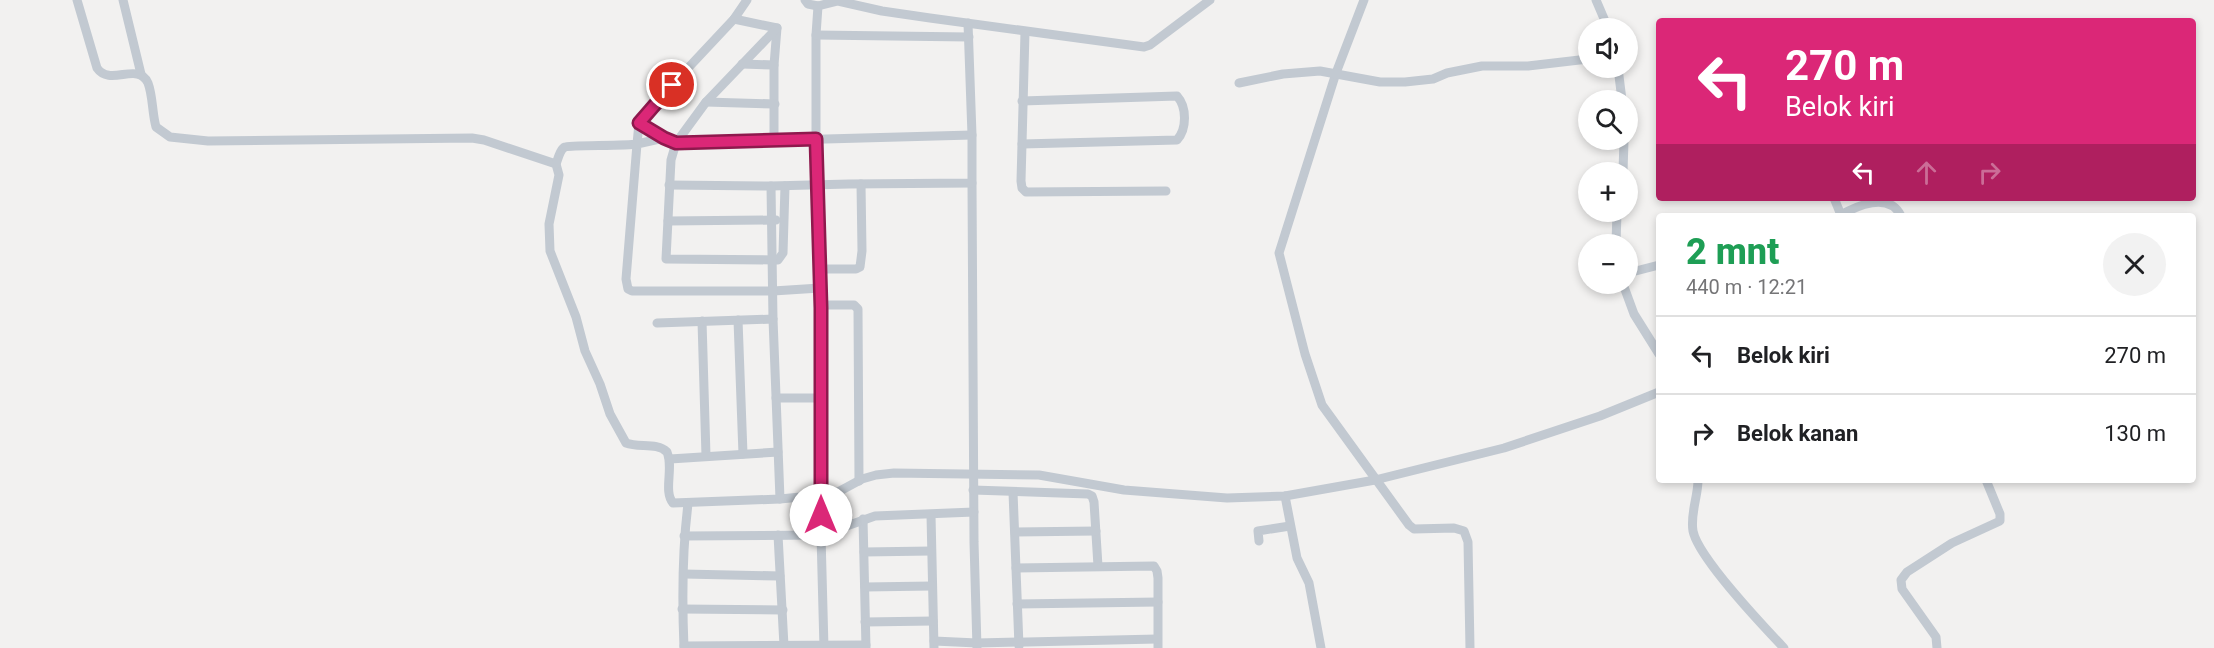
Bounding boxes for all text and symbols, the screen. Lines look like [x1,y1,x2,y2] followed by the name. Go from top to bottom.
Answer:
[1578,18,1638,294] map controls
[1578,18,1638,78] button: sound
[1785,41,1904,90] text: 270 m
[1686,42,1764,120] icon: left
[646,59,697,110] pin
[655,68,688,101] icon: arrive
[1578,90,1638,150] button: search
[1785,91,1894,123] text: Belok kiri
[1847,156,1880,189] icon: left
[1910,156,1943,189] icon: ahead
[1973,156,2006,189] icon: right
[1578,162,1638,222] button: +
[1686,231,1779,273] text: 2 mnt
[2103,233,2166,296] button: close
[1578,234,1638,294] button: −
[1686,275,1807,299] text: 440 m · 12:21
[1686,339,1719,372] icon: left
[1737,343,1830,368] text: Belok kiri
[2104,343,2166,368] text: 270 m
[1686,417,1719,450] icon: right
[1737,421,1858,446] text: Belok kanan
[2104,421,2166,446] text: 130 m
[789,483,853,547] position arrow

